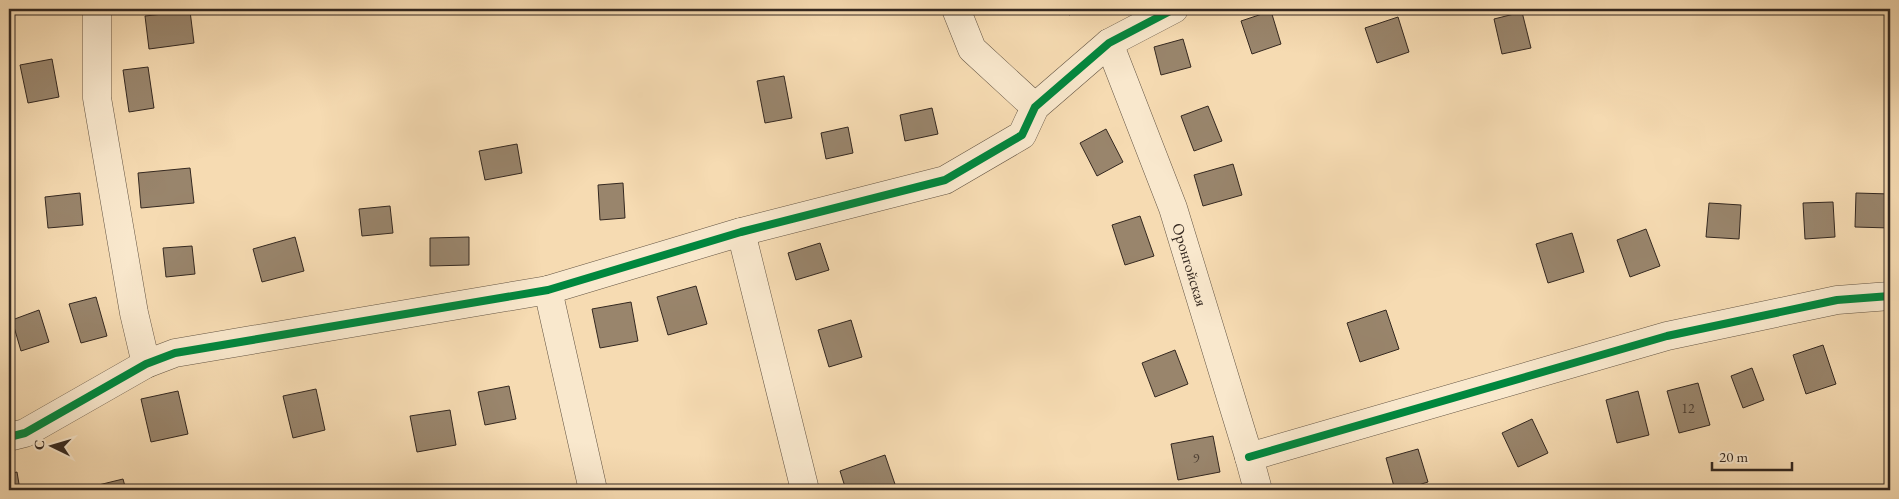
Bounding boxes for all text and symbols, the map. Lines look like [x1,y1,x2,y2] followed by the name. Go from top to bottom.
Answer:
[1167,220,1212,309] street label: Оронгойская
[1681,399,1695,417] house number: 12
[28,422,78,472] north arrow
[30,439,48,451] text: С
[1712,439,1792,471] scale bar
[1719,447,1748,466] text: 20 m
[1193,449,1200,467] house number: 9

